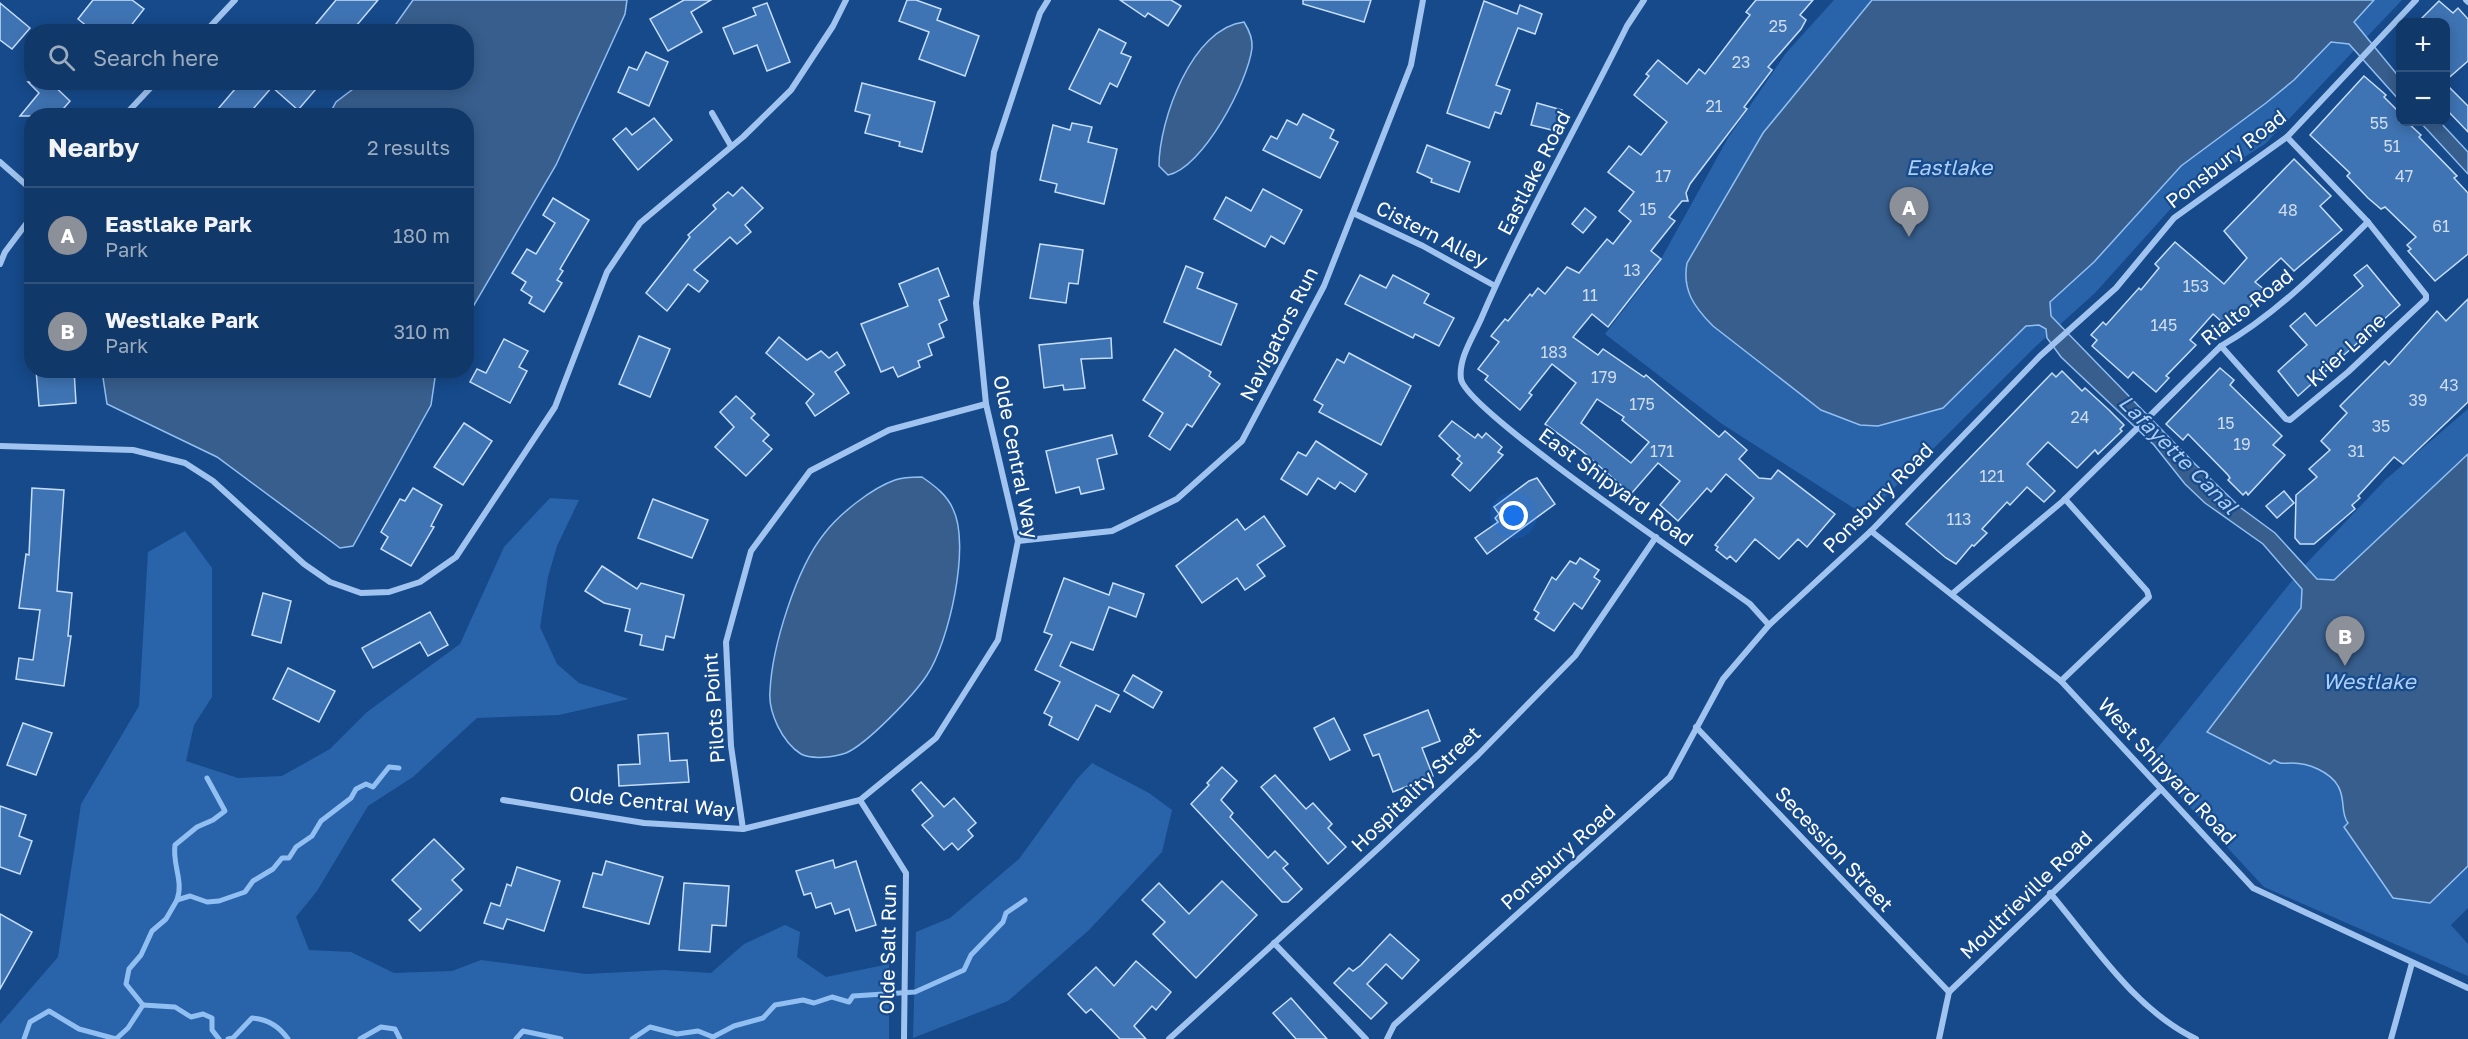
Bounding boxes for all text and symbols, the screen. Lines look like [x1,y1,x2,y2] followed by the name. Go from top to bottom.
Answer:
[1769,16,1787,36] house number: 25
[2396,18,2450,126] map controls
[2396,18,2450,72] button: +
[24,24,474,90] search box
[45,41,78,74] icon: search
[93,44,219,71] text: Search here
[1732,52,1750,72] house number: 23
[2396,72,2450,126] button: −
[1705,96,1723,116] house number: 21
[2161,104,2290,213] street label: Ponsbury Road
[1492,106,1575,239] street label: Eastlake Road
[2370,113,2388,133] house number: 55
[48,132,139,163] text: Nearby
[367,135,450,159] text: 2 results
[2383,136,2401,156] house number: 51
[1906,154,1994,180] water label: Eastlake
[1655,166,1671,186] house number: 17
[2395,166,2413,186] house number: 47
[1890,188,1928,237] pin: A
[1373,195,1492,272] street label: Cistern Alley
[1639,199,1657,219] house number: 15
[2278,200,2298,220] house number: 48
[105,210,252,237] text: Eastlake Park
[2432,216,2450,236] house number: 61
[60,223,75,247] text: A
[393,223,450,247] text: 180 m
[105,237,148,261] text: Park
[1623,260,1641,280] house number: 13
[1234,263,1322,405] street label: Navigators Run
[2196,263,2297,350] street label: Rialto Road
[2183,276,2209,296] house number: 153
[1582,285,1598,305] house number: 11
[105,306,259,333] text: Westlake Park
[2301,307,2390,391] street label: Krier Lane
[2151,315,2177,335] house number: 145
[60,319,75,343] text: B
[394,319,450,343] text: 310 m
[105,333,148,357] text: Park
[1541,342,1567,362] house number: 183
[1591,367,1617,387] house number: 179
[989,373,1045,541] street label: Olde Central Way
[2439,375,2459,395] house number: 43
[2114,389,2245,520] water label: Lafayette Canal
[2408,390,2428,410] house number: 39
[1629,394,1655,414] house number: 175
[2070,407,2090,427] house number: 24
[2217,413,2235,433] house number: 15
[2372,416,2390,436] house number: 35
[1535,422,1699,550] street label: East Shipyard Road
[2233,434,2251,454] house number: 19
[1817,437,1937,557] street label: Ponsbury Road
[1650,441,1674,461] house number: 171
[2347,441,2365,461] house number: 31
[1980,466,2005,486] house number: 121
[1499,501,1528,530] your location
[1947,509,1971,529] house number: 113
[2326,616,2364,666] pin: B
[697,652,729,764] street label: Pilots Point
[2322,668,2417,694] water label: Westlake
[2094,692,2242,849] street label: West Shipyard Road
[1346,720,1485,856] street label: Hospitality Street
[568,780,736,822] street label: Olde Central Way
[1771,781,1899,916] street label: Secession Street
[1495,799,1620,914] street label: Ponsbury Road
[1954,825,2096,963] street label: Moultrieville Road
[874,883,900,1014] street label: Olde Salt Run

